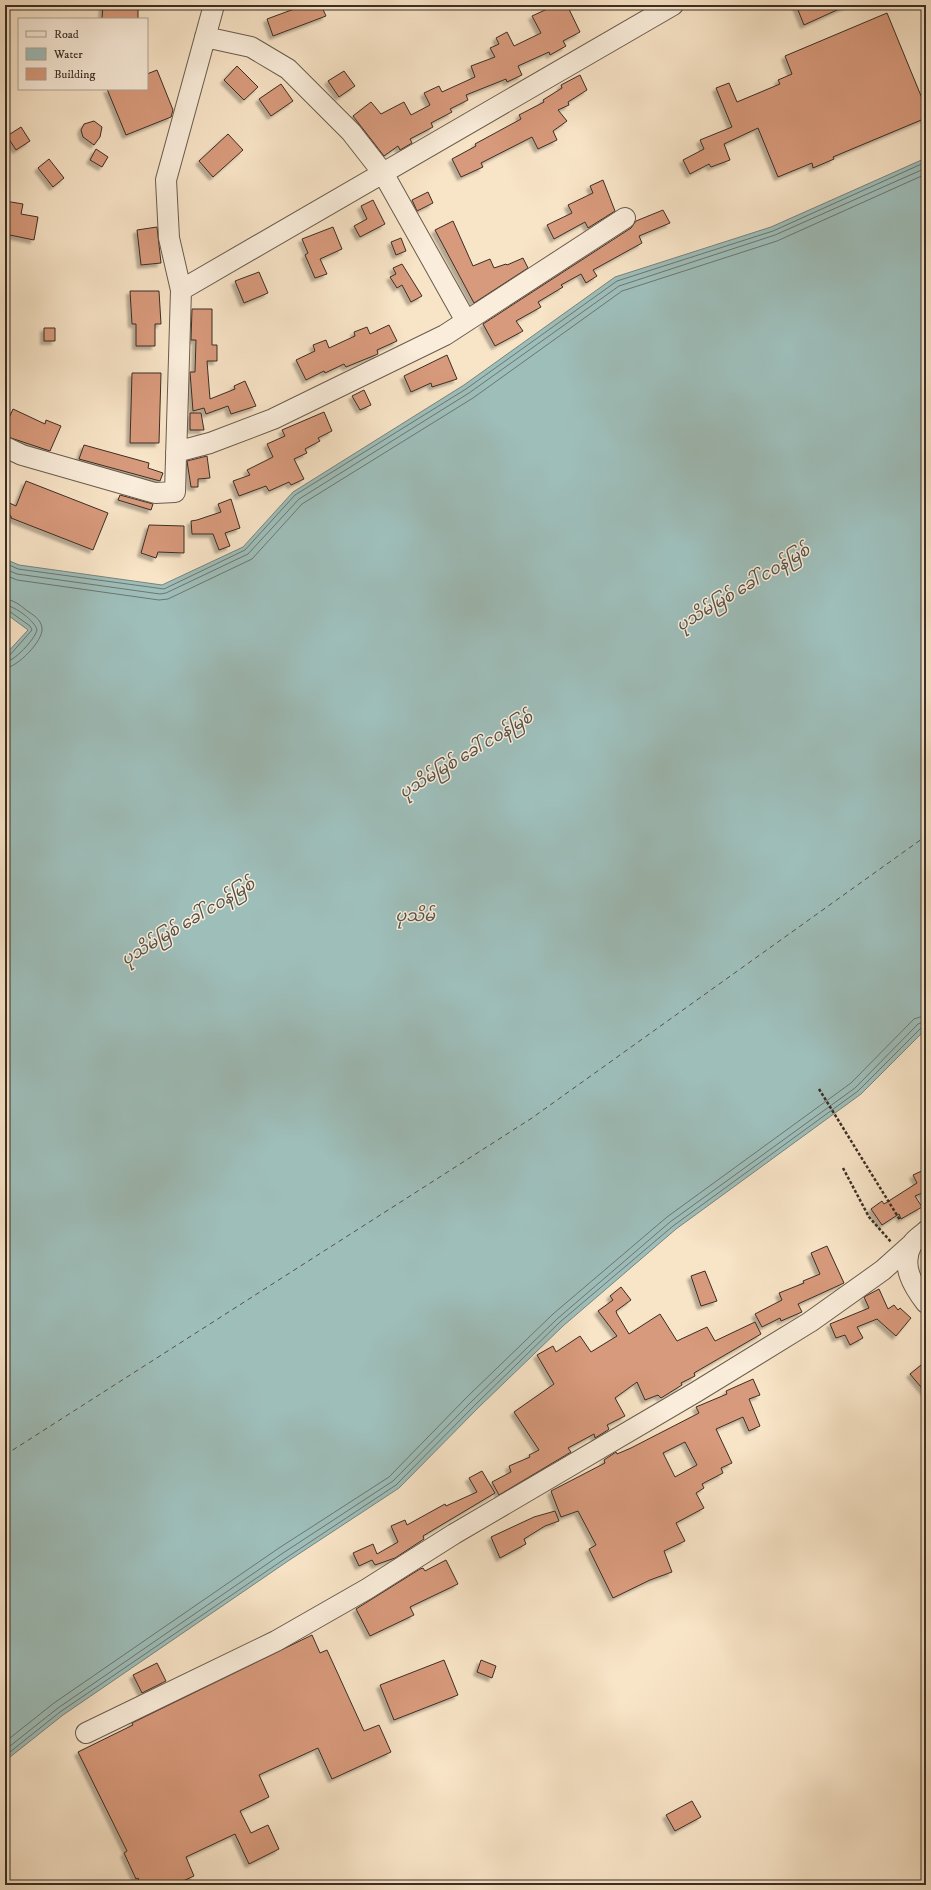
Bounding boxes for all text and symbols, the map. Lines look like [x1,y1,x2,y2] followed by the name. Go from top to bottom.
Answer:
[18,18,148,90] legend
[54,27,79,42] text: Road
[53,47,83,62] text: Water
[54,67,95,82] text: Building
[671,538,816,638] water label: ပုသိမ်မြစ် ခေါ် ငဝန်မြစ်
[394,705,539,805] water label: ပုသိမ်မြစ် ခေါ် ငဝန်မြစ်
[116,872,261,972] water label: ပုသိမ်မြစ် ခေါ် ငဝန်မြစ်
[395,904,436,929] water label: ပုသိမ်

